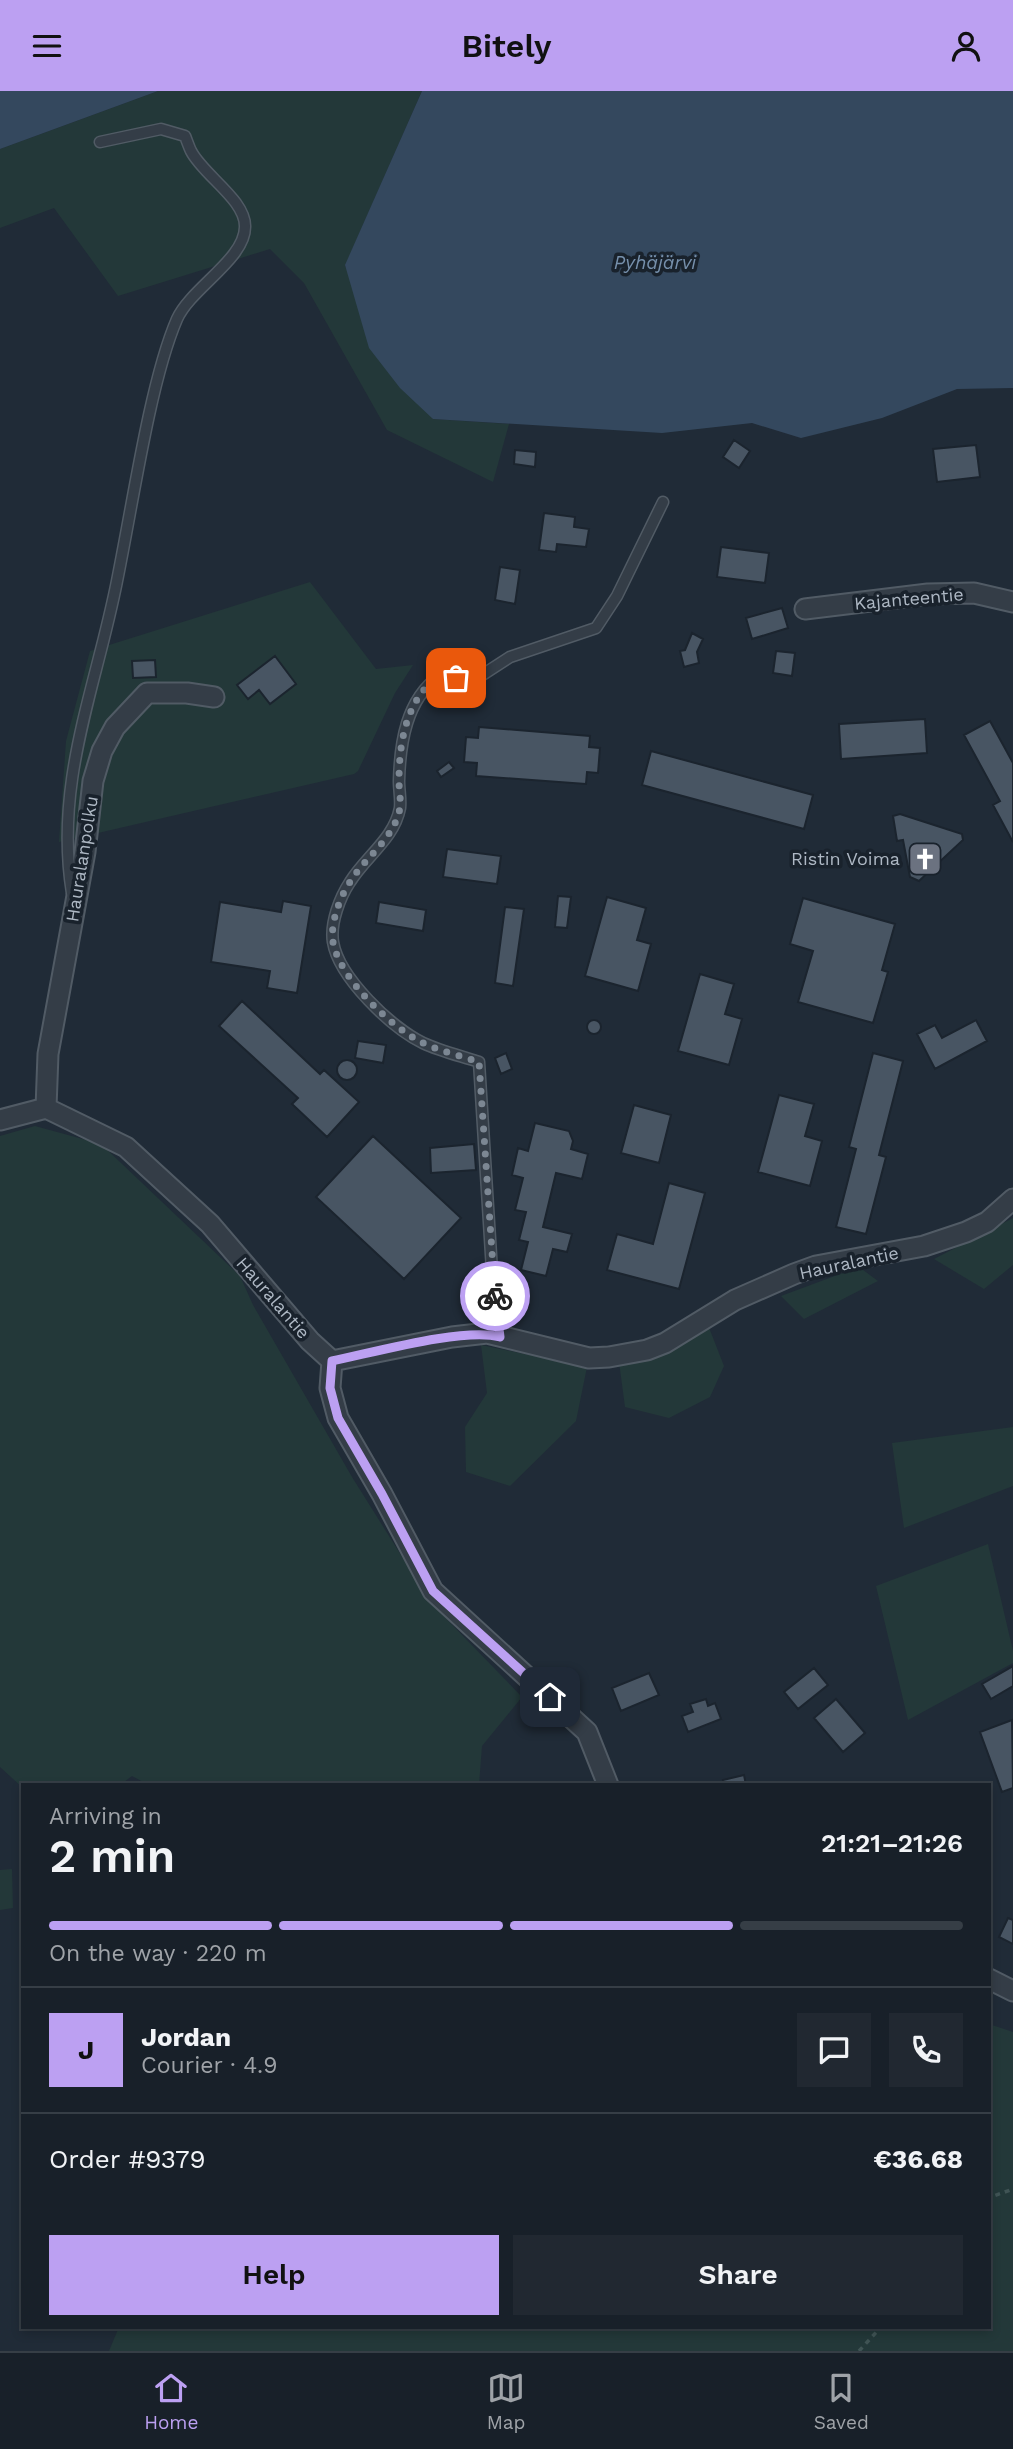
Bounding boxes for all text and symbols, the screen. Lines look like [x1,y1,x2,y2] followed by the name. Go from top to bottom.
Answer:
[28,27,66,65] icon: menu
[462,27,551,65] text: Bitely
[947,27,985,65] icon: person
[614,251,697,274] water label: Pyhäjärvi
[853,583,965,614] street label: Kajanteentie
[426,648,486,708] pin
[437,659,475,697] icon: bag
[61,794,102,923] street label: Hauralanpolku
[906,840,944,878] church icon: Ristin Voima
[791,848,900,869] place label: Ristin Voima
[797,1242,901,1283] street label: Hauralantie
[232,1253,314,1343] street label: Hauralantie
[460,1261,530,1331] courier
[476,1277,514,1315] icon: bike
[520,1667,580,1727] pin
[531,1678,569,1716] icon: home
[49,1803,162,1830] text: Arriving in
[821,1828,963,1858] text: 21:21–21:26
[49,1829,175,1883] text: 2 min
[49,1940,267,1967] text: On the way · 220 m
[797,2013,871,2087] button: chat
[889,2013,963,2087] button: phone
[141,2022,231,2052] text: Jordan
[78,2035,94,2065] text: J
[141,2052,277,2079] text: Courier · 4.9
[49,2144,206,2174] text: Order #9379
[874,2144,963,2174] text: €36.68
[49,2235,499,2315] button: Help
[513,2235,963,2315] button: Share
[144,2369,198,2434] tab: Home
[487,2369,525,2434] tab: Map
[814,2369,869,2434] tab: Saved

